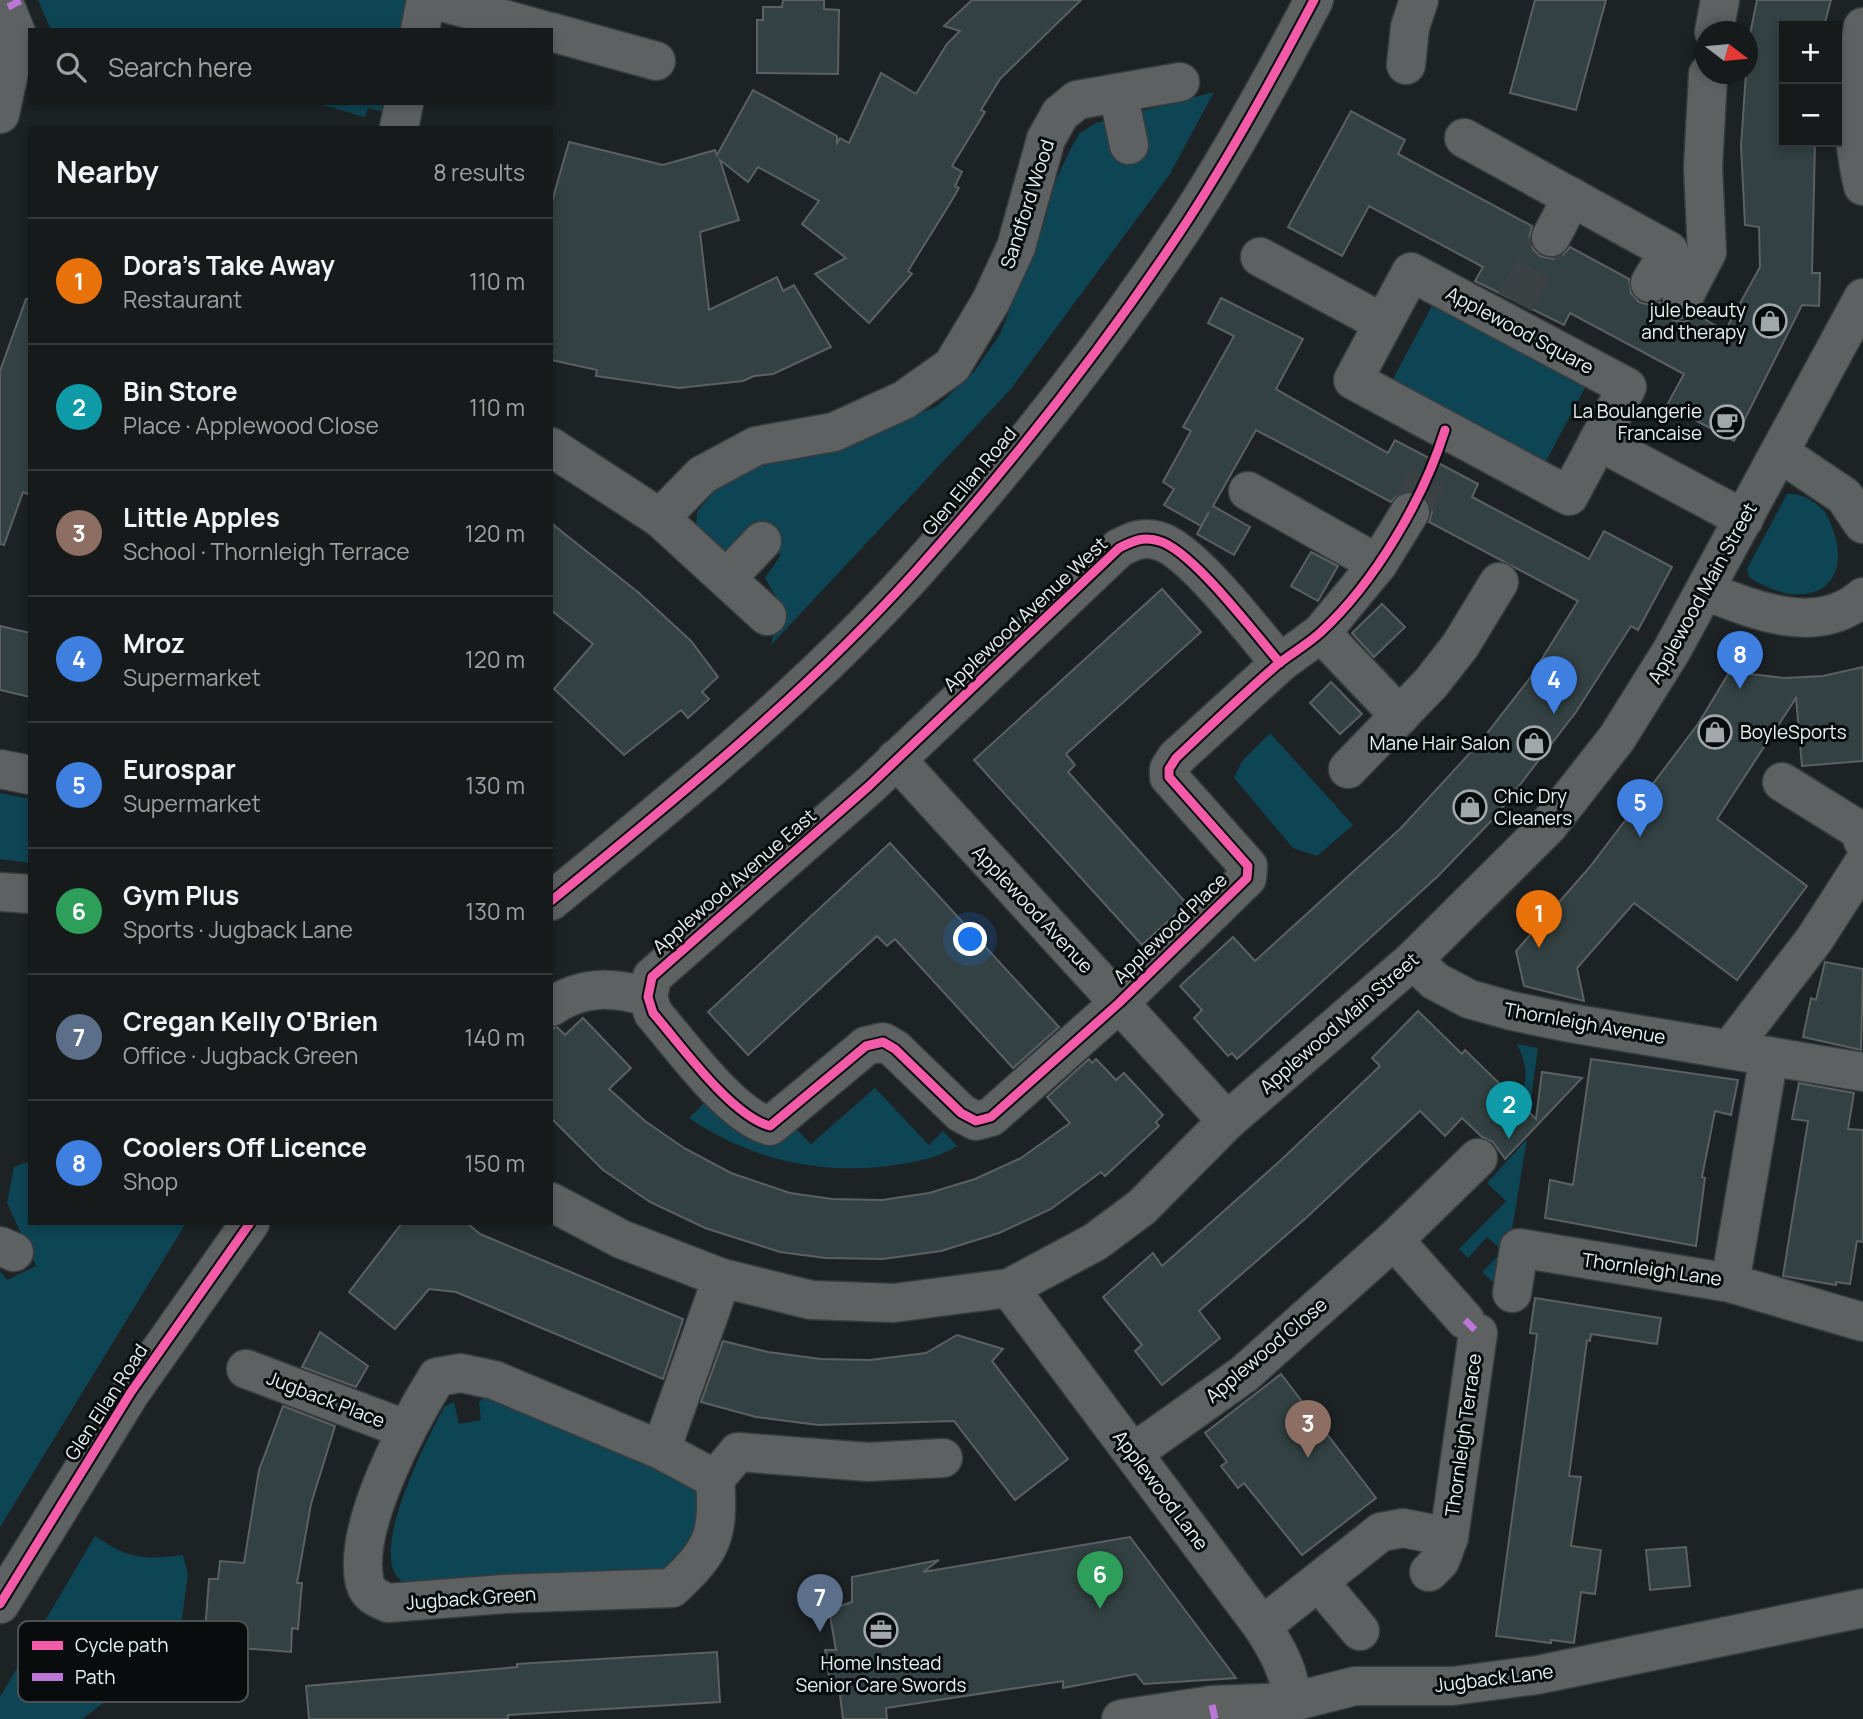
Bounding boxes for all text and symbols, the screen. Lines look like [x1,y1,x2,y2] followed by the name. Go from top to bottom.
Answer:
[1695,21,1758,84] north arrow
[1779,21,1842,147] map controls
[1779,21,1842,84] button: +
[28,28,553,105] search box
[52,48,90,86] icon: search
[108,49,253,85] text: Search here
[1779,84,1842,147] button: −
[994,136,1060,272] street label: Sandford Wood
[56,151,159,192] text: Nearby
[433,156,525,188] text: 8 results
[123,247,335,283] text: Dora's Take Away
[74,265,84,297] text: 1
[469,265,525,297] text: 110 m
[1441,280,1599,380] street label: Applewood Square
[123,283,242,315] text: Restaurant
[1641,297,1746,345] place label: jule beauty and therapy
[1751,302,1789,340] shop icon: jule beauty and therapy
[123,373,238,409] text: Bin Store
[72,391,86,423] text: 2
[469,391,525,423] text: 110 m
[1573,398,1702,446] place label: La Boulangerie Francaise
[1708,403,1746,441] cafe icon: La Boulangerie Francaise
[123,409,379,441] text: Place · Applewood Close
[916,421,1022,541] street label: Glen Ellan Road
[1641,498,1763,688] street label: Applewood Main Street
[123,499,280,535] text: Little Apples
[72,517,86,549] text: 3
[465,517,525,549] text: 120 m
[937,531,1113,697] street label: Applewood Avenue West
[123,535,410,567] text: School · Thornleigh Terrace
[123,625,185,661] text: Mroz
[1717,631,1763,689] pin: 8
[72,643,86,675] text: 4
[465,643,525,675] text: 120 m
[1531,656,1577,714] pin: 4
[123,661,261,693] text: Supermarket
[1696,713,1734,751] shop icon: BoyleSports
[1740,719,1847,745] place label: BoyleSports
[1515,724,1553,762] shop icon: Mane Hair Salon
[1369,730,1510,756] place label: Mane Hair Salon
[123,751,236,787] text: Eurospar
[72,769,86,801] text: 5
[465,769,525,801] text: 130 m
[1617,779,1663,837] pin: 5
[1494,783,1572,831] place label: Chic Dry Cleaners
[123,787,261,819] text: Supermarket
[1451,788,1489,826] shop icon: Chic Dry Cleaners
[647,803,821,959] street label: Applewood Avenue East
[967,839,1099,979] street label: Applewood Avenue
[1107,867,1233,989] street label: Applewood Place
[123,877,239,913] text: Gym Plus
[1516,890,1562,948] pin: 1
[72,895,86,927] text: 6
[465,895,525,927] text: 130 m
[123,913,353,945] text: Sports · Jugback Lane
[953,922,987,956] your location
[1254,947,1424,1099] street label: Applewood Main Street
[1502,996,1668,1050] street label: Thornleigh Avenue
[123,1003,378,1039] text: Cregan Kelly O'Brien
[73,1021,85,1053] text: 7
[464,1021,525,1053] text: 140 m
[123,1039,358,1071] text: Office · Jugback Green
[1486,1081,1532,1139] pin: 2
[123,1129,367,1165] text: Coolers Off Licence
[72,1147,86,1179] text: 8
[465,1147,525,1179] text: 150 m
[123,1165,178,1197] text: Shop
[1580,1246,1724,1292] street label: Thornleigh Lane
[1200,1291,1332,1409] street label: Applewood Close
[59,1339,153,1465] street label: Glen Ellan Road
[1439,1352,1487,1518] street label: Thornleigh Terrace
[263,1365,389,1433] street label: Jugback Place
[1285,1400,1331,1458] pin: 3
[1107,1425,1215,1555] street label: Applewood Lane
[1077,1551,1123,1609] pin: 6
[797,1574,843,1632] pin: 7
[405,1580,537,1616] street label: Jugback Green
[862,1611,900,1649] office icon: Home Instead Senior Care Swords
[18,1621,248,1702] legend
[75,1632,169,1658] text: Cycle path
[796,1650,966,1698] place label: Home Instead Senior Care Swords
[1433,1658,1555,1698] street label: Jugback Lane
[75,1664,115,1690] text: Path

